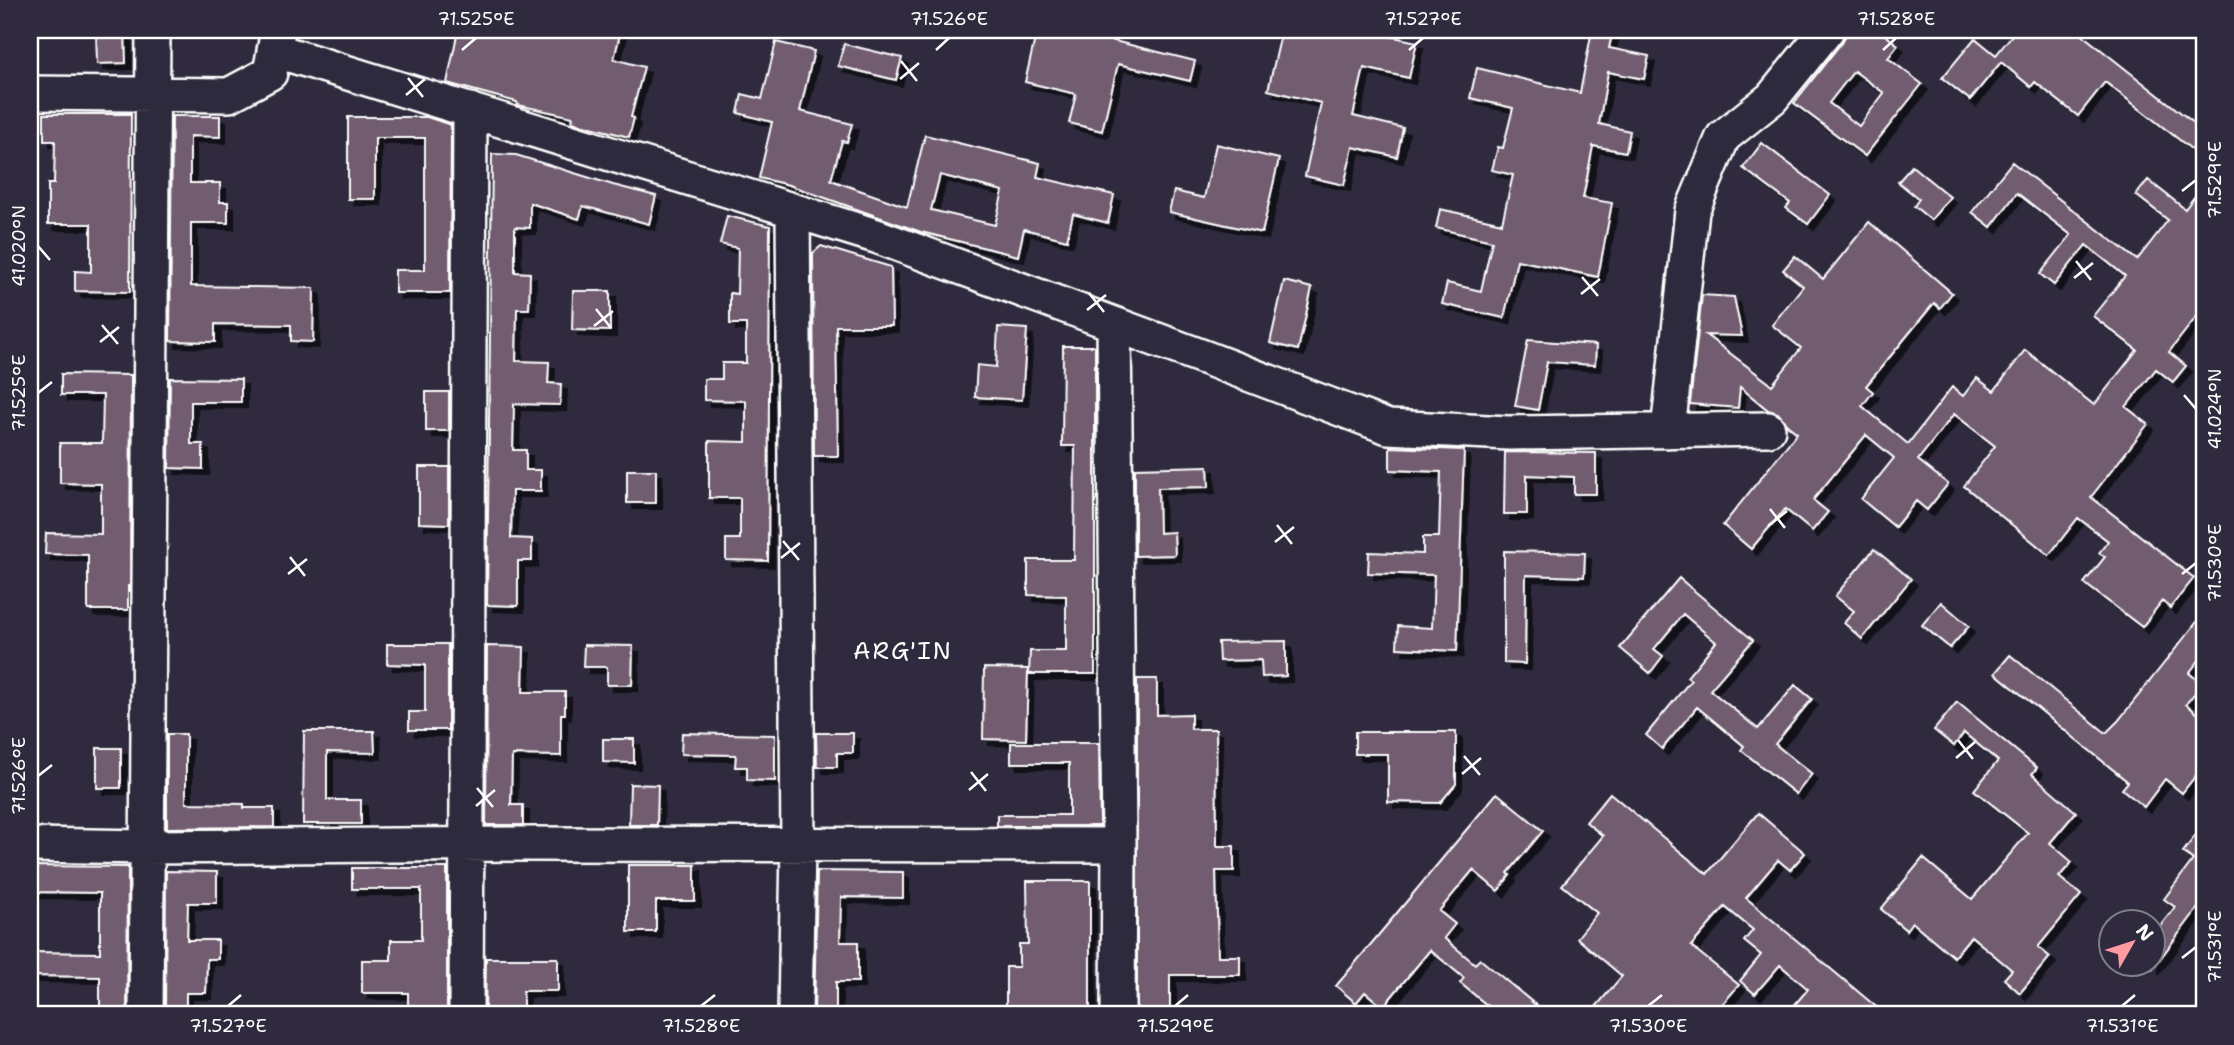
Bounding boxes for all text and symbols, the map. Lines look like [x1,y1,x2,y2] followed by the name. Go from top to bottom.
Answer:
[438,7,514,31] text: 71.525°E
[910,7,988,31] text: 71.526°E
[1384,7,1462,31] text: 71.527°E
[1857,7,1935,31] text: 71.528°E
[2203,141,2227,219] text: 71.529°E
[7,205,31,287] text: 41.020°N
[7,355,31,431] text: 71.525°E
[2203,368,2227,450] text: 41.024°N
[2203,524,2227,602] text: 71.530°E
[853,635,953,667] district label: ARG'IN
[7,737,31,815] text: 71.526°E
[2098,908,2168,978] north arrow
[2203,911,2227,983] text: 71.531°E
[2130,919,2159,946] text: N
[189,1014,267,1038] text: 71.527°E
[662,1014,740,1038] text: 71.528°E
[1136,1014,1214,1038] text: 71.529°E
[1609,1014,1687,1038] text: 71.530°E
[2086,1014,2158,1038] text: 71.531°E

